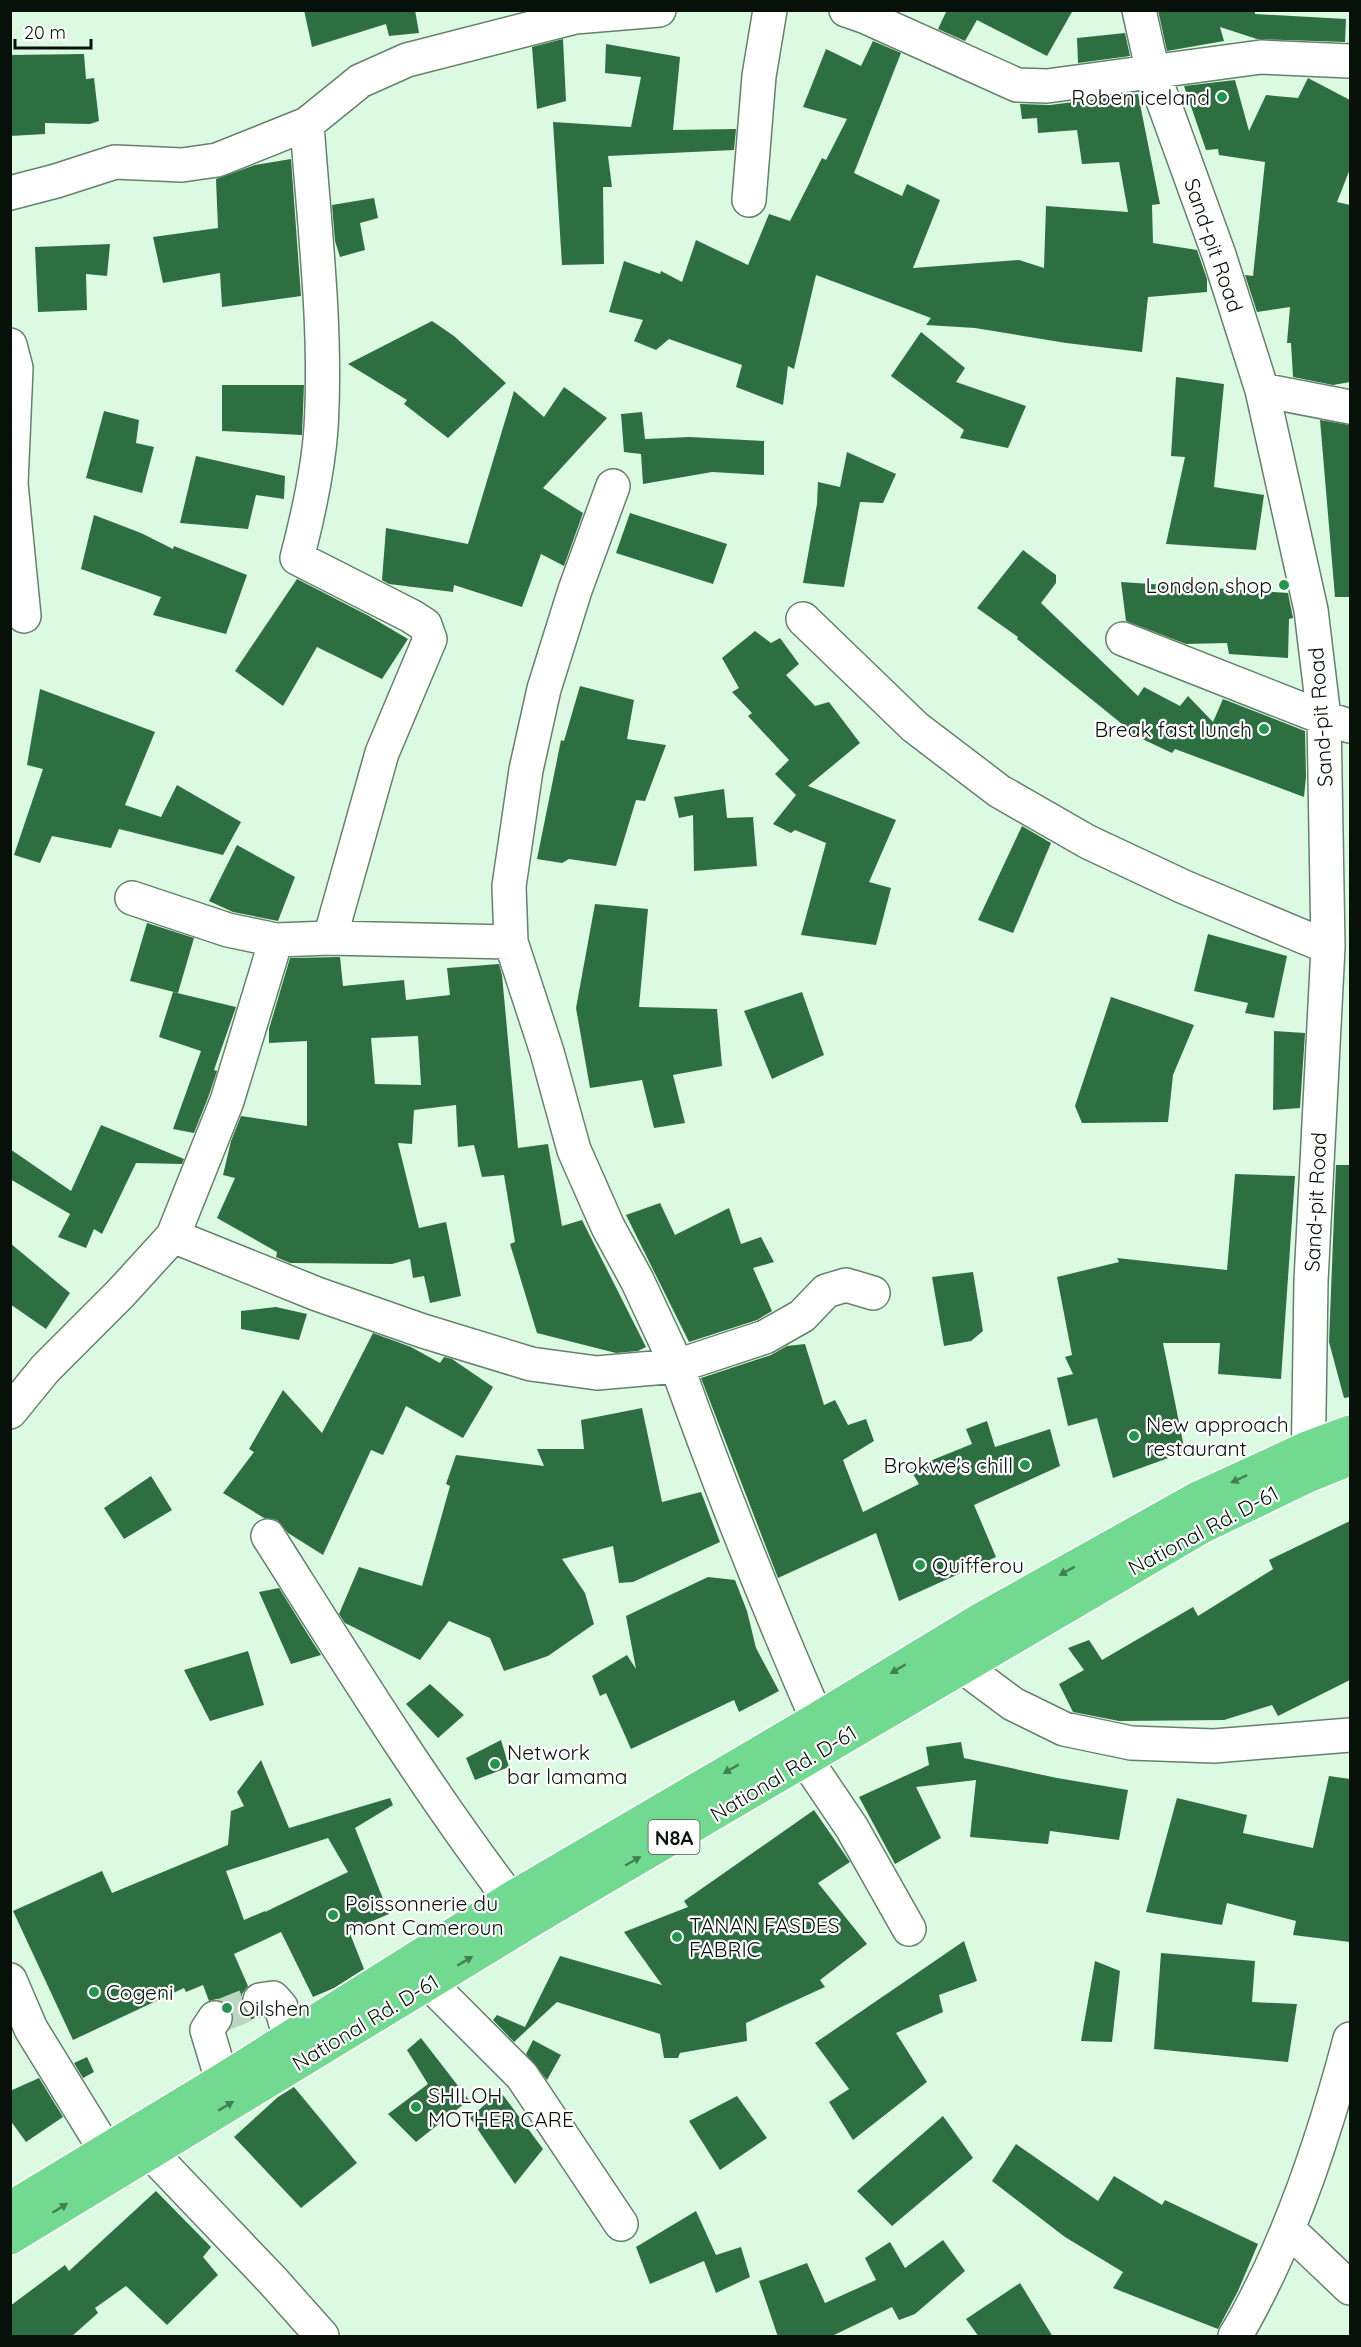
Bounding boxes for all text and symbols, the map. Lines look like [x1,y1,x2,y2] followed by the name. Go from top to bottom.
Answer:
[15,12,92,50] scale bar
[24,21,66,44] text: 20 m
[1071,84,1210,110] place label: Roben iceland
[1215,90,1229,104] marker: Roben iceland
[1179,175,1249,315] street label: Sand-pit Road
[1146,572,1272,598] place label: London shop
[1277,578,1291,592] marker: London shop
[1302,646,1338,788] street label: Sand-pit Road
[1094,716,1252,742] place label: Break fast lunch
[1257,722,1271,736] marker: Break fast lunch
[1298,1132,1332,1272] street label: Sand-pit Road
[1146,1411,1289,1461] place label: New approach restaurant
[1127,1429,1141,1443] marker: New approach restaurant
[884,1452,1013,1478] place label: Brokwe's chill
[1018,1458,1032,1472] marker: Brokwe's chill
[1230,1475,1247,1484] one-way arrow
[1124,1480,1282,1580] street label: National Rd. D-61
[932,1552,1024,1578] place label: Quifferou
[913,1558,927,1572] marker: Quifferou
[1058,1566,1075,1576] one-way arrow
[890,1664,906,1675] one-way arrow
[705,1719,861,1827] street label: National Rd. D-61
[507,1739,628,1789] place label: Network bar lamama
[488,1757,502,1771] marker: Network bar lamama
[722,1764,739,1774] one-way arrow
[648,1820,700,1854] road number: N8A
[624,1857,641,1867] one-way arrow
[345,1890,504,1940] place label: Poissonnerie du mont Cameroun
[326,1908,340,1922] marker: Poissonnerie du mont Cameroun
[689,1912,840,1962] place label: TANAN FASDES FABRIC
[670,1930,684,1944] marker: TANAN FASDES FABRIC
[457,1956,473,1967] one-way arrow
[287,1968,443,2076] street label: National Rd. D-61
[106,1979,174,2005] place label: Cogeni
[87,1985,101,1999] marker: Cogeni
[239,1995,310,2021] place label: Oilshen
[220,2001,234,2015] marker: Oilshen
[428,2082,574,2132] place label: SHILOH MOTHER CARE
[218,2100,234,2111] one-way arrow
[409,2100,423,2114] marker: SHILOH MOTHER CARE
[52,2203,68,2214] one-way arrow

